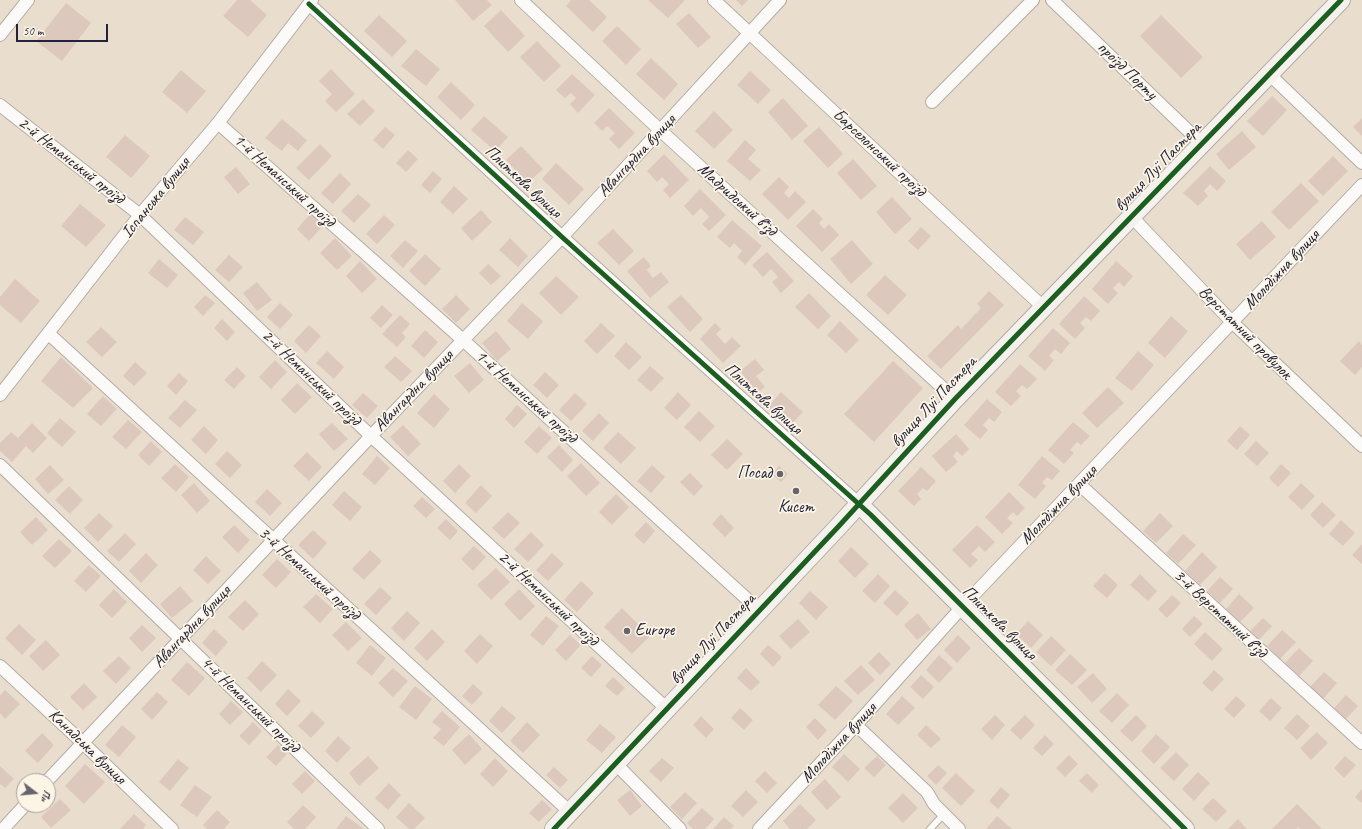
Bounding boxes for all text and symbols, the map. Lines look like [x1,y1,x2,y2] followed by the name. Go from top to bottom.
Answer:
[18,16,110,42] scale bar
[23,23,43,39] text: 50 m
[1093,38,1161,104] street label: проїзд Порту
[828,105,930,201] street label: Барселонський проїзд
[594,111,680,201] street label: Авангардна вулиця
[14,113,128,209] street label: 2-й Неманський проїзд
[1110,118,1206,216] street label: вулиця Луї Пастера
[229,130,339,232] street label: 1-й Неманський проїзд
[480,141,566,223] street label: Плиткова вулиця
[117,154,195,242] street label: Іспанська вулиця
[693,159,781,241] street label: Мадридський в'їзд
[1240,226,1324,314] street label: Молодіжна вулиця
[1194,282,1296,384] street label: Верстатний провулок
[257,326,365,430] street label: 2-й Неманський проїзд
[370,346,458,436] street label: Авангардна вулиця
[471,346,581,448] street label: 1-й Неманський проїзд
[887,352,981,452] street label: вулиця Луї Пастера
[720,359,806,439] street label: Плиткова вулиця
[1016,461,1102,549] street label: Молодіжна вулиця
[737,464,772,484] place label: Посад
[775,469,785,479] marker: Посад
[791,486,801,496] marker: Кисет
[778,498,814,518] place label: Кисет
[254,523,364,625] street label: 3-й Неманський проїзд
[494,547,602,651] street label: 2-й Неманський проїзд
[1169,565,1271,663] street label: 3-й Верстатний в’їзд
[957,581,1041,665] street label: Плиткова вулиця
[149,582,235,672] street label: Авангардна вулиця
[666,589,760,689] street label: вулиця Луї Пастера
[635,621,674,641] place label: Europe
[622,626,632,636] marker: Europe
[196,653,304,757] street label: 4-й Неманський проїзд
[797,699,881,787] street label: Молодіжна вулиця
[44,705,130,789] street label: Канадська вулиця
[16,773,56,813] north arrow
[38,789,55,803] text: Пн

